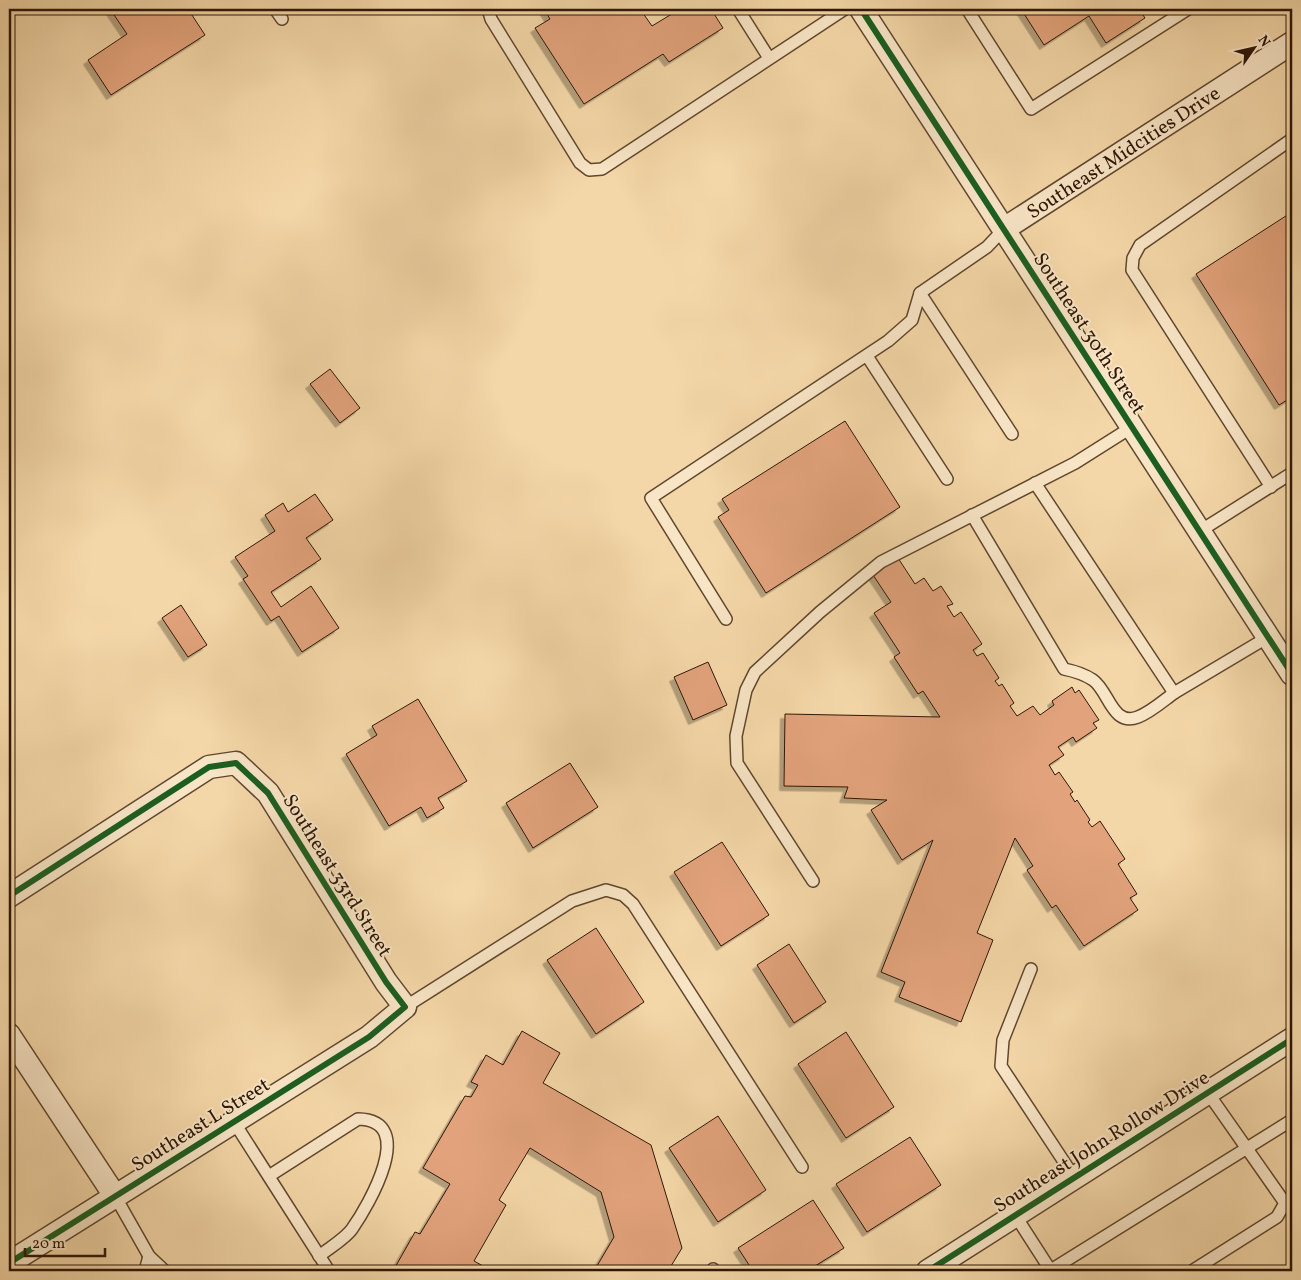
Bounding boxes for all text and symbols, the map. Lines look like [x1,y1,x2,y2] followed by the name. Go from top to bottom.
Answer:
[1228,22,1278,72] north arrow
[1253,32,1274,51] text: N
[1022,80,1226,227] street label: Southeast Midcities Drive
[1025,248,1151,421] street label: Southeast 30th Street
[275,789,398,963] street label: Southeast 33rd Street
[989,1065,1215,1221] street label: Southeast John Rollow Drive
[126,1072,276,1180] street label: Southeast L Street
[25,1225,105,1257] scale bar
[32,1234,65,1255] text: 20 m

